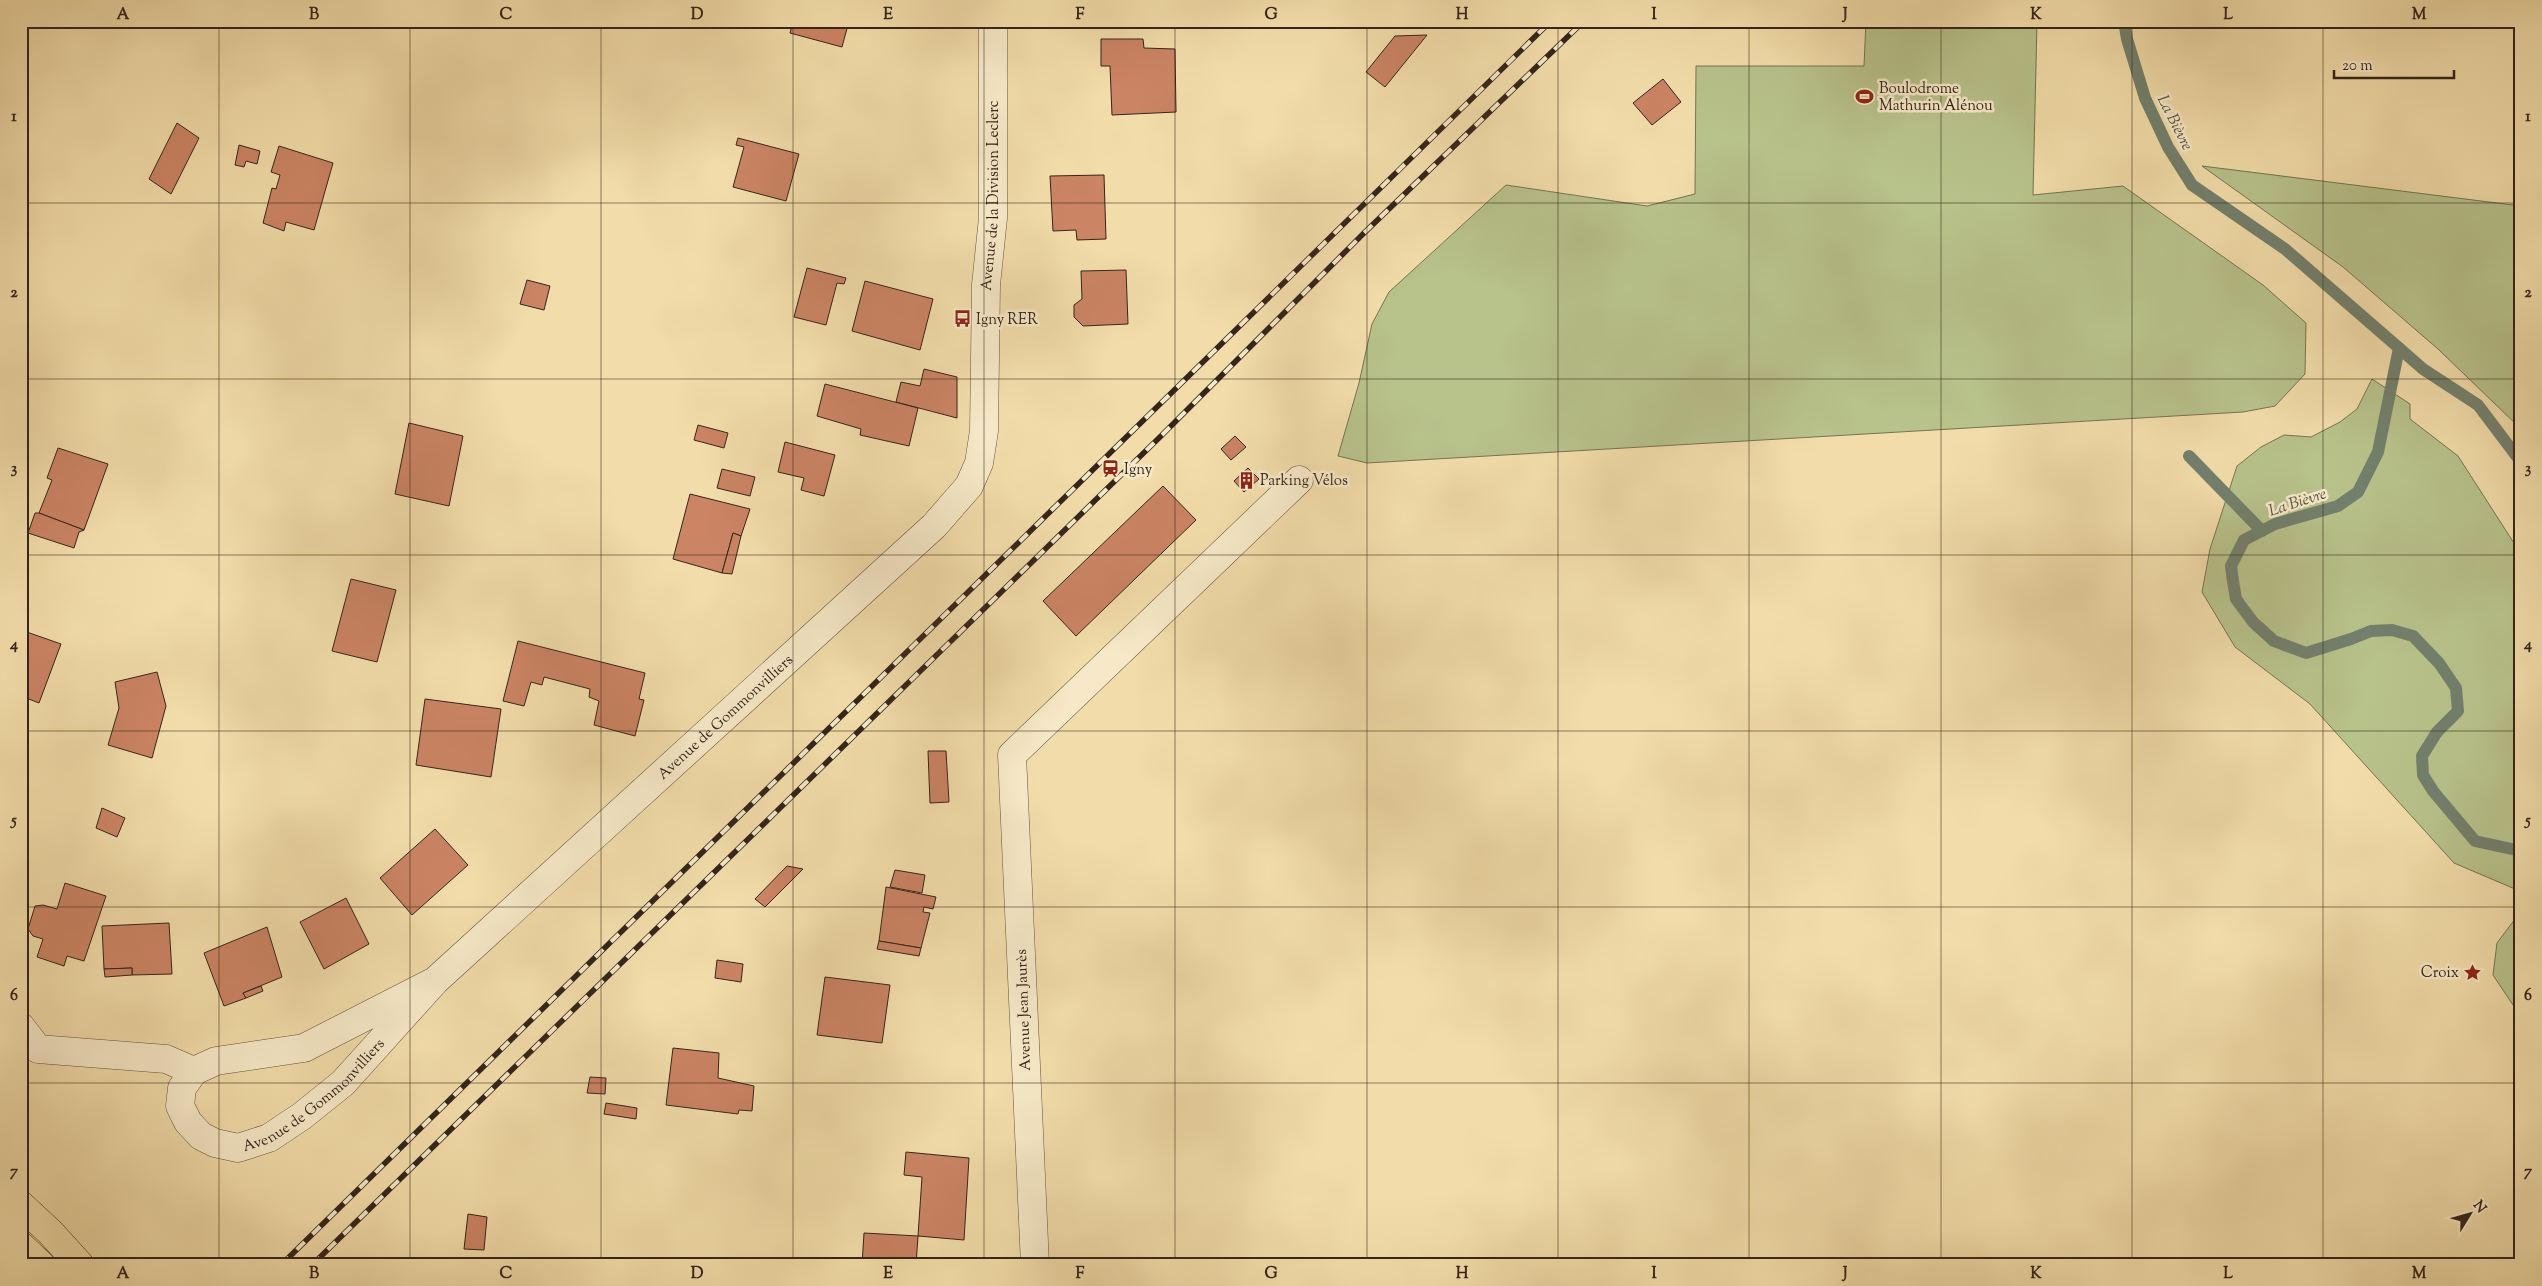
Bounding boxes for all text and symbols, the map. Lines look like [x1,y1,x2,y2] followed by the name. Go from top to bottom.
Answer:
[117,4,130,27] text: A
[309,4,319,27] text: B
[500,4,513,27] text: C
[691,4,704,27] text: D
[883,4,893,27] text: E
[1076,4,1085,27] text: F
[1264,4,1278,27] text: G
[1456,4,1469,27] text: H
[1651,4,1657,27] text: I
[1841,4,1848,27] text: J
[2030,4,2042,27] text: K
[2223,4,2233,27] text: L
[2412,4,2427,27] text: M
[2334,48,2454,80] scale bar
[2342,56,2373,77] text: 20 m
[1879,79,1993,117] place label: Boulodrome Mathurin Alénou
[1855,87,1875,107] sports icon: Boulodrome Mathurin Alénou
[2150,91,2198,155] water label: La Bièvre
[977,100,1005,291] street label: Avenue de la Division Leclerc
[11,106,17,129] text: 1
[2525,106,2531,129] text: 1
[10,282,18,305] text: 2
[2524,282,2532,305] text: 2
[952,309,972,329] bus stop icon: Igny RER
[976,310,1038,331] place label: Igny RER
[11,458,18,481] text: 3
[2525,458,2532,481] text: 3
[1100,459,1120,479] station icon: Igny
[1124,460,1153,481] place label: Igny
[1236,470,1256,490] building icon: Parking Vélos
[1260,471,1348,492] place label: Parking Vélos
[2266,483,2330,524] water label: La Bièvre
[9,634,18,657] text: 4
[2523,634,2532,657] text: 4
[654,650,798,785] street label: Avenue de Gommonvilliers
[9,810,17,833] text: 5
[2523,810,2531,833] text: 5
[1012,949,1037,1071] street label: Avenue Jean Jaurès
[2463,962,2483,982] place icon: Croix
[2421,963,2459,984] place label: Croix
[10,985,18,1008] text: 6
[2524,985,2532,1008] text: 6
[240,1034,390,1158] street label: Avenue de Gommonvilliers
[10,1161,19,1184] text: 7
[2524,1161,2533,1184] text: 7
[2444,1188,2494,1238] north arrow
[2467,1197,2490,1218] text: N
[117,1263,130,1286] text: A
[309,1263,319,1286] text: B
[500,1263,513,1286] text: C
[691,1263,704,1286] text: D
[883,1263,893,1286] text: E
[1076,1263,1085,1286] text: F
[1264,1263,1278,1286] text: G
[1456,1263,1469,1286] text: H
[1651,1263,1657,1286] text: I
[1841,1263,1848,1286] text: J
[2030,1263,2042,1286] text: K
[2223,1263,2233,1286] text: L
[2412,1263,2427,1286] text: M

